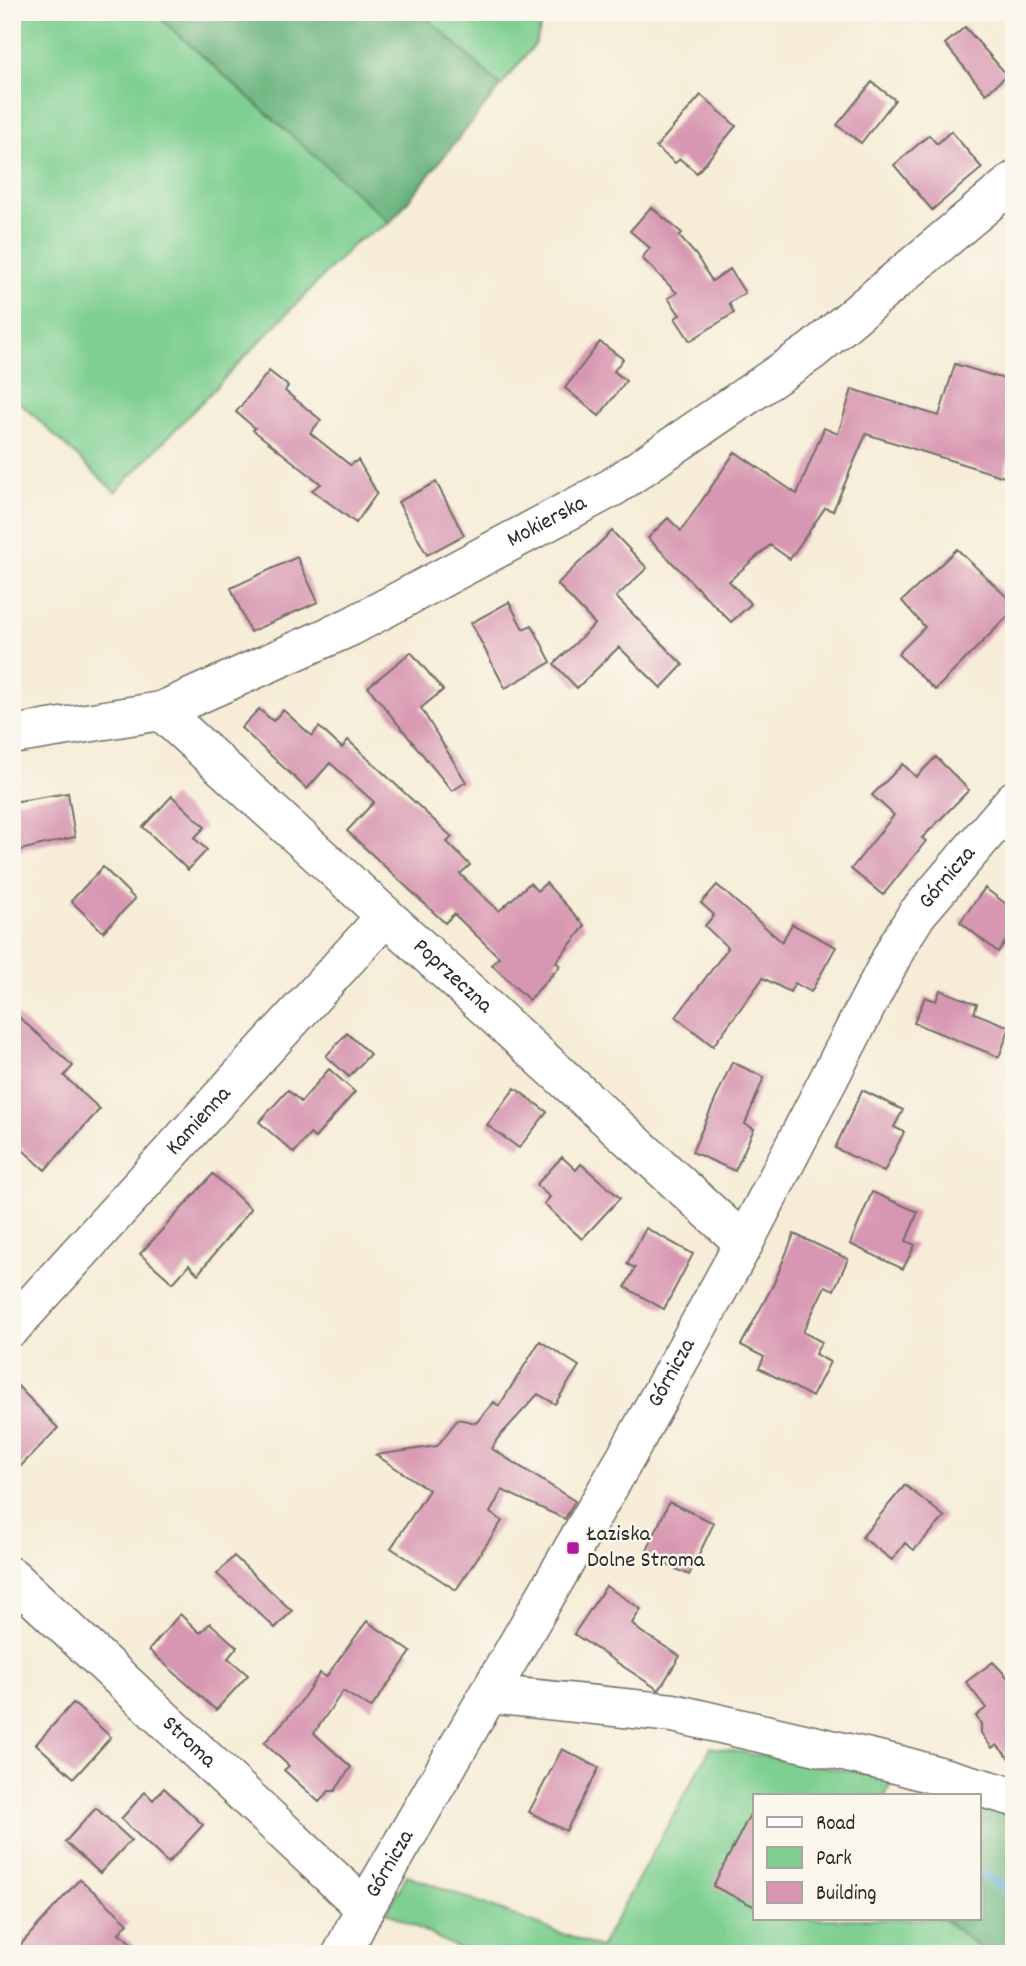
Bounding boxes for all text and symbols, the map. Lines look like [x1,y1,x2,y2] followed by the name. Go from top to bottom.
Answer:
[501,487,594,557] street label: Mokierska
[911,838,985,917] street label: Górnicza
[405,931,500,1023] street label: Poprzeczna
[159,1078,240,1163] street label: Kamienna
[640,1332,705,1414] street label: Górnicza
[586,1519,706,1578] place label: Łaziska Dolne Stroma
[565,1540,581,1556] marker: Łaziska Dolne Stroma
[154,1709,224,1777] street label: Stroma
[753,1794,981,1920] legend
[816,1810,855,1840] text: Road
[357,1823,424,1905] street label: Górnicza
[816,1845,852,1875] text: Park
[816,1880,876,1910] text: Building

